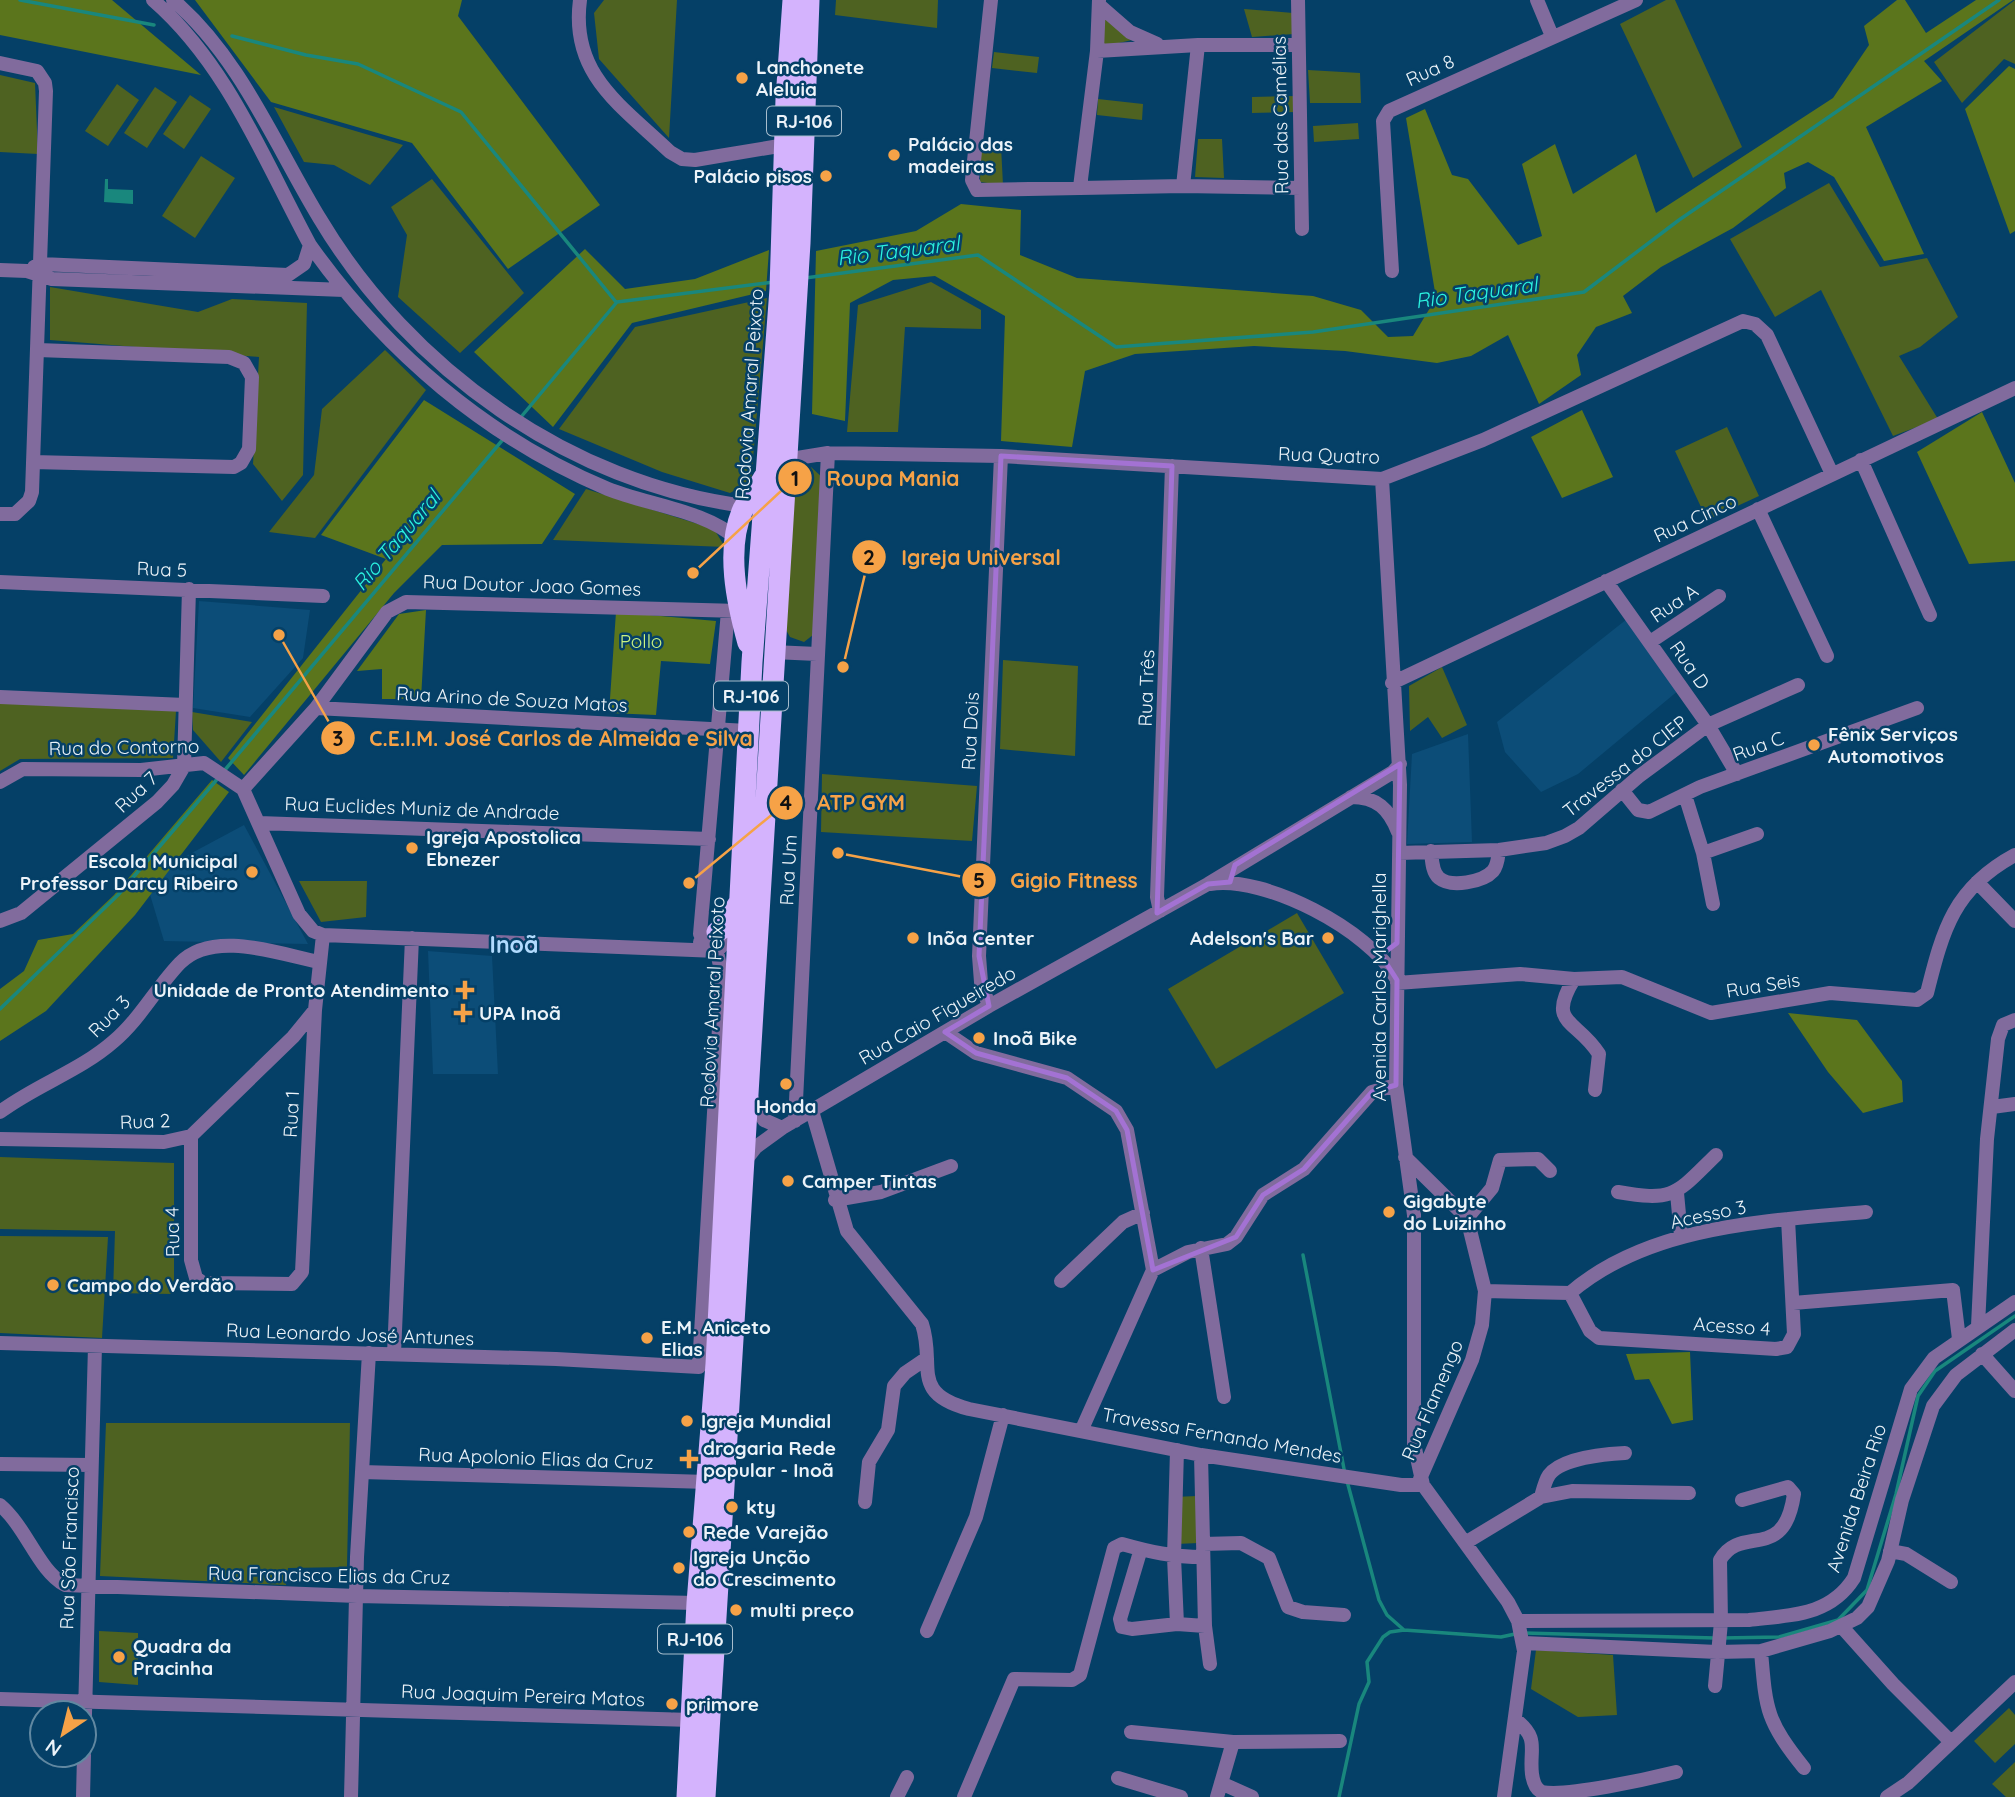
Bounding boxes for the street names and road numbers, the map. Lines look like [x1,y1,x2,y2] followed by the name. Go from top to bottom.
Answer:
[1267,36,1293,194] street label: Rua das Camélias
[1402,49,1458,91] street label: Rua 8
[767,106,841,136] road number: RJ-106
[730,288,768,500] street label: Rodovia Amaral Peixoto
[1278,441,1380,469] street label: Rua Quatro
[1650,488,1740,548] street label: Rua Cinco
[136,556,188,582] street label: Rua 5
[422,569,642,601] street label: Rua Doutor Joao Gomes
[1646,578,1702,628] street label: Rua A
[1665,636,1715,694] street label: Rua D
[1133,649,1159,727] street label: Rua Três
[396,681,628,717] street label: Rua Arino de Souza Matos
[714,682,788,710] road number: RJ-106
[956,691,984,771] street label: Rua Dois
[1558,710,1692,822] street label: Travessa do CIEP
[1729,726,1787,766] street label: Rua C
[48,734,200,760] street label: Rua do Contorno
[110,766,163,818] street label: Rua 7
[284,791,560,825] street label: Rua Euclides Muniz de Andrade
[774,834,802,906] street label: Rua Um
[1367,873,1391,1101] street label: Avenida Carlos Marighella
[694,896,730,1108] street label: Rodovia Amaral Peixoto
[854,960,1020,1070] street label: Rua Caio Figueiredo
[1724,967,1802,1003] street label: Rua Seis
[83,990,135,1042] street label: Rua 3
[278,1090,304,1138] street label: Rua 1
[119,1108,171,1134] street label: Rua 2
[1668,1194,1748,1234] street label: Acesso 3
[160,1207,184,1257] street label: Rua 4
[1693,1311,1771,1341] street label: Acesso 4
[226,1318,475,1350] street label: Rua Leonardo José Antunes
[1396,1336,1468,1464] street label: Rua Flamengo
[1100,1402,1344,1468] street label: Travessa Fernando Mendes
[1821,1421,1891,1575] street label: Avenida Beira Rio
[418,1442,654,1474] street label: Rua Apolonio Elias da Cruz
[54,1466,84,1630] street label: Rua São Francisco
[208,1561,450,1589] street label: Rua Francisco Elias da Cruz
[658,1624,732,1654] road number: RJ-106
[401,1679,645,1711] street label: Rua Joaquim Pereira Matos

